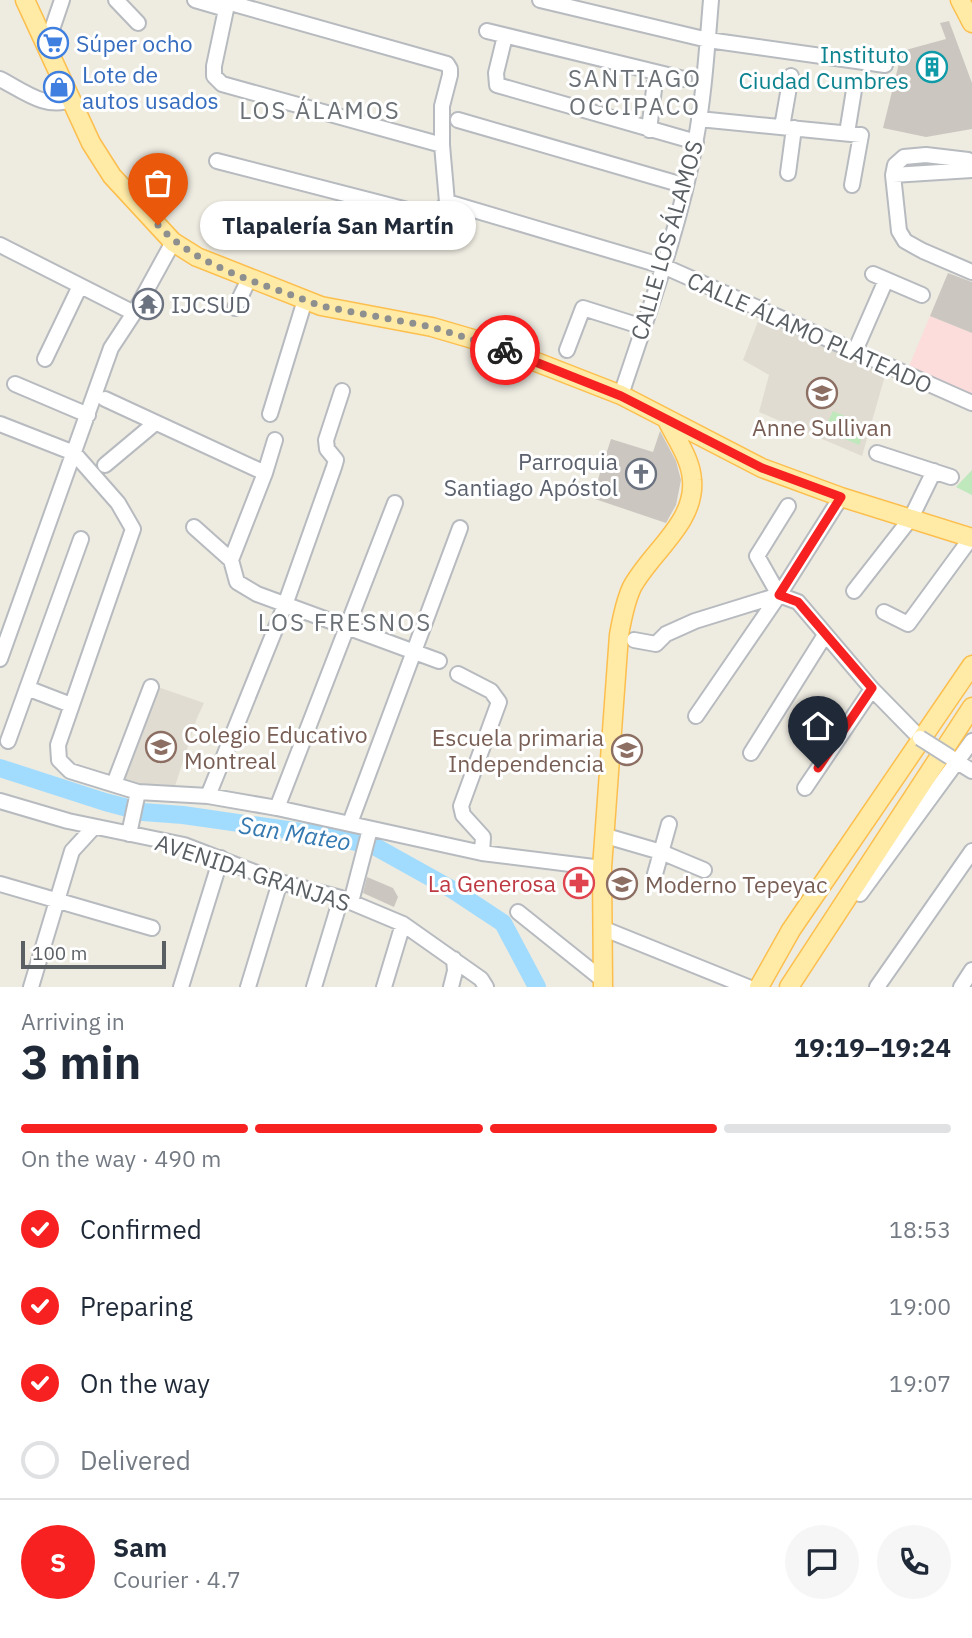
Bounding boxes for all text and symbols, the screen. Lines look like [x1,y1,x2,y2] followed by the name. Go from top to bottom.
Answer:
[36,26,70,60] supermarket icon: Súper ocho
[76,28,193,58] place label: Súper ocho
[739,39,909,95] place label: Instituto Ciudad Cumbres
[915,50,949,84] building icon: Instituto Ciudad Cumbres
[82,59,219,115] place label: Lote de autos usados
[568,62,702,122] district label: SANTIAGO OCCIPACO
[42,70,76,104] shop icon: Lote de autos usados
[239,94,401,126] district label: LOS ÁLAMOS
[623,137,709,343] street label: CALLE LOS ÁLAMOS
[128,153,188,225] pin
[139,164,177,202] icon: bag
[200,201,476,250] callout: Tlapalería San Martín
[222,210,454,240] text: Tlapalería San Martín
[683,264,937,400] street label: CALLE ÁLAMO PLATEADO
[131,287,165,321] temple icon: IJCSUD
[171,289,251,319] place label: IJCSUD
[470,315,540,385] courier
[486,331,524,369] icon: bike
[805,376,839,410] school or university icon: Anne Sullivan
[752,412,892,442] place label: Anne Sullivan
[444,446,618,502] place label: Parroquia Santiago Apóstol
[624,457,658,491] church icon: Parroquia Santiago Apóstol
[258,606,432,638] district label: LOS FRESNOS
[788,696,848,768] pin
[799,707,837,745] icon: home
[184,719,368,775] place label: Colegio Educativo Montreal
[432,722,604,778] place label: Escuela primaria Independencia
[144,730,178,764] school or university icon: Colegio Educativo Montreal
[610,733,644,767] school or university icon: Escuela primaria Independencia
[237,808,353,858] water label: San Mateo
[152,826,354,918] street label: AVENIDA GRANJAS
[562,866,596,900] pharmacy icon: La Generosa
[605,867,639,901] school or university icon: Moderno Tepeyac
[428,868,556,898] place label: La Generosa
[645,869,827,899] place label: Moderno Tepeyac
[21,938,166,970] scale bar
[32,941,87,965] text: 100 m
[21,1006,125,1036] text: Arriving in
[794,1030,951,1064] text: 19:19–19:24
[21,1032,141,1092] text: 3 min
[21,1143,221,1173] text: On the way · 490 m
[21,1210,59,1248] icon: check
[80,1212,202,1246] text: Confirmed
[889,1214,951,1244] text: 18:53
[21,1287,59,1325] icon: check
[80,1289,193,1323] text: Preparing
[889,1291,951,1321] text: 19:00
[21,1364,59,1402] icon: check
[80,1366,210,1400] text: On the way
[889,1368,951,1398] text: 19:07
[80,1443,191,1477] text: Delivered
[785,1525,859,1599] button: chat
[877,1525,951,1599] button: phone
[113,1530,167,1564] text: Sam
[50,1545,66,1579] text: S
[113,1564,241,1594] text: Courier · 4.7

